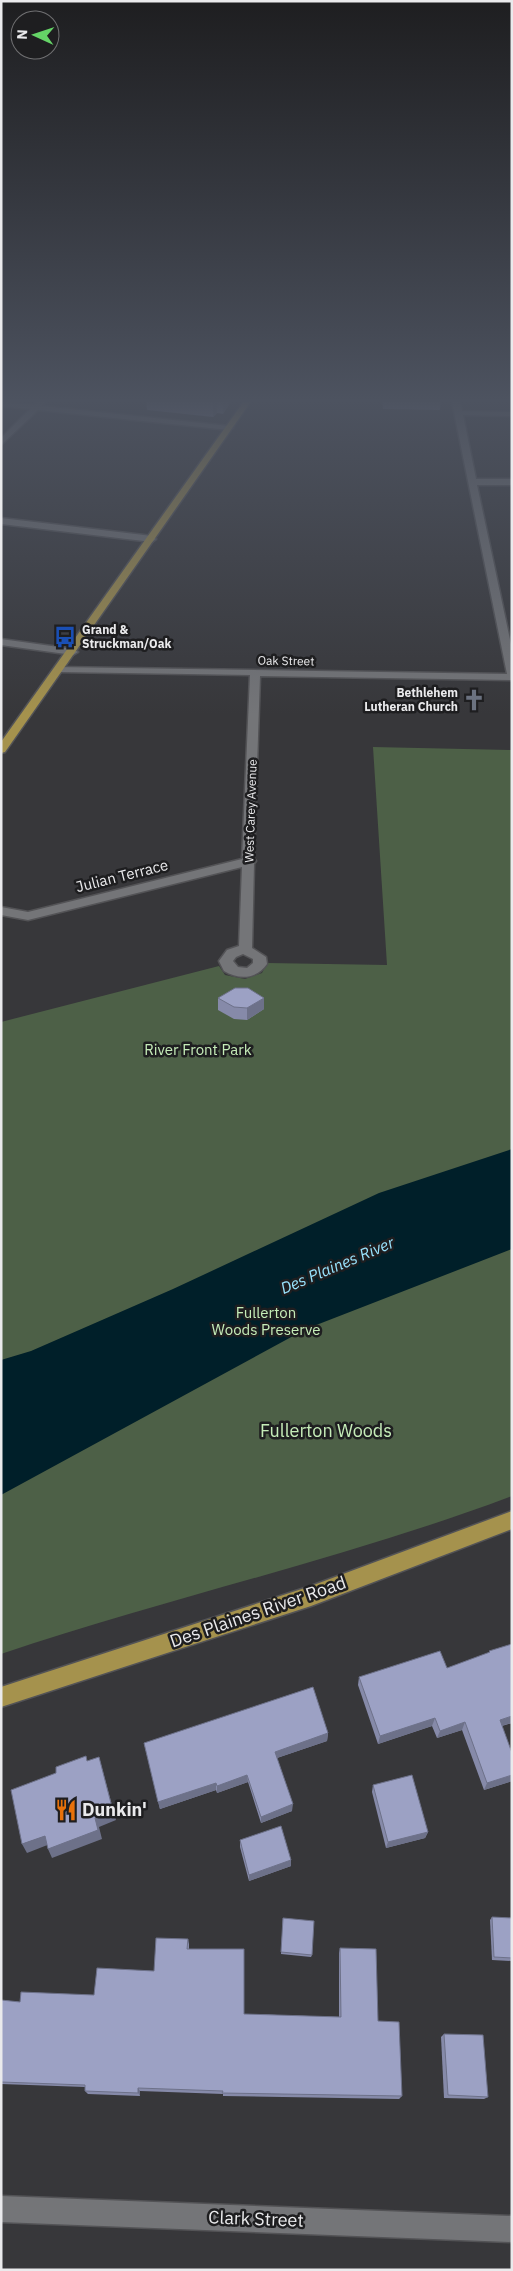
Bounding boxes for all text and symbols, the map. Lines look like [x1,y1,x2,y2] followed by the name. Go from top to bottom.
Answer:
[10,10,60,60] north arrow
[13,29,31,40] text: N
[82,622,172,651] place label: Grand & Struckman/Oak
[52,624,78,650] bus stop icon: Grand & Struckman/Oak
[257,653,315,668] street label: Oak Street
[364,685,458,714] place label: Bethlehem Lutheran Church
[461,687,487,713] church icon: Bethlehem Lutheran Church
[241,759,260,863] street label: West Carey Avenue
[74,855,170,896] street label: Julian Terrace
[144,1040,252,1059] park label: River Front Park
[277,1232,398,1298] water label: Des Plaines River
[212,1303,320,1339] park label: Fullerton Woods Preserve
[260,1419,392,1442] park label: Fullerton Woods
[167,1571,349,1652] street label: Des Plaines River Road
[53,1797,79,1823] restaurant icon: Dunkin'
[82,1798,147,1821] place label: Dunkin'
[208,2205,304,2232] street label: Clark Street

